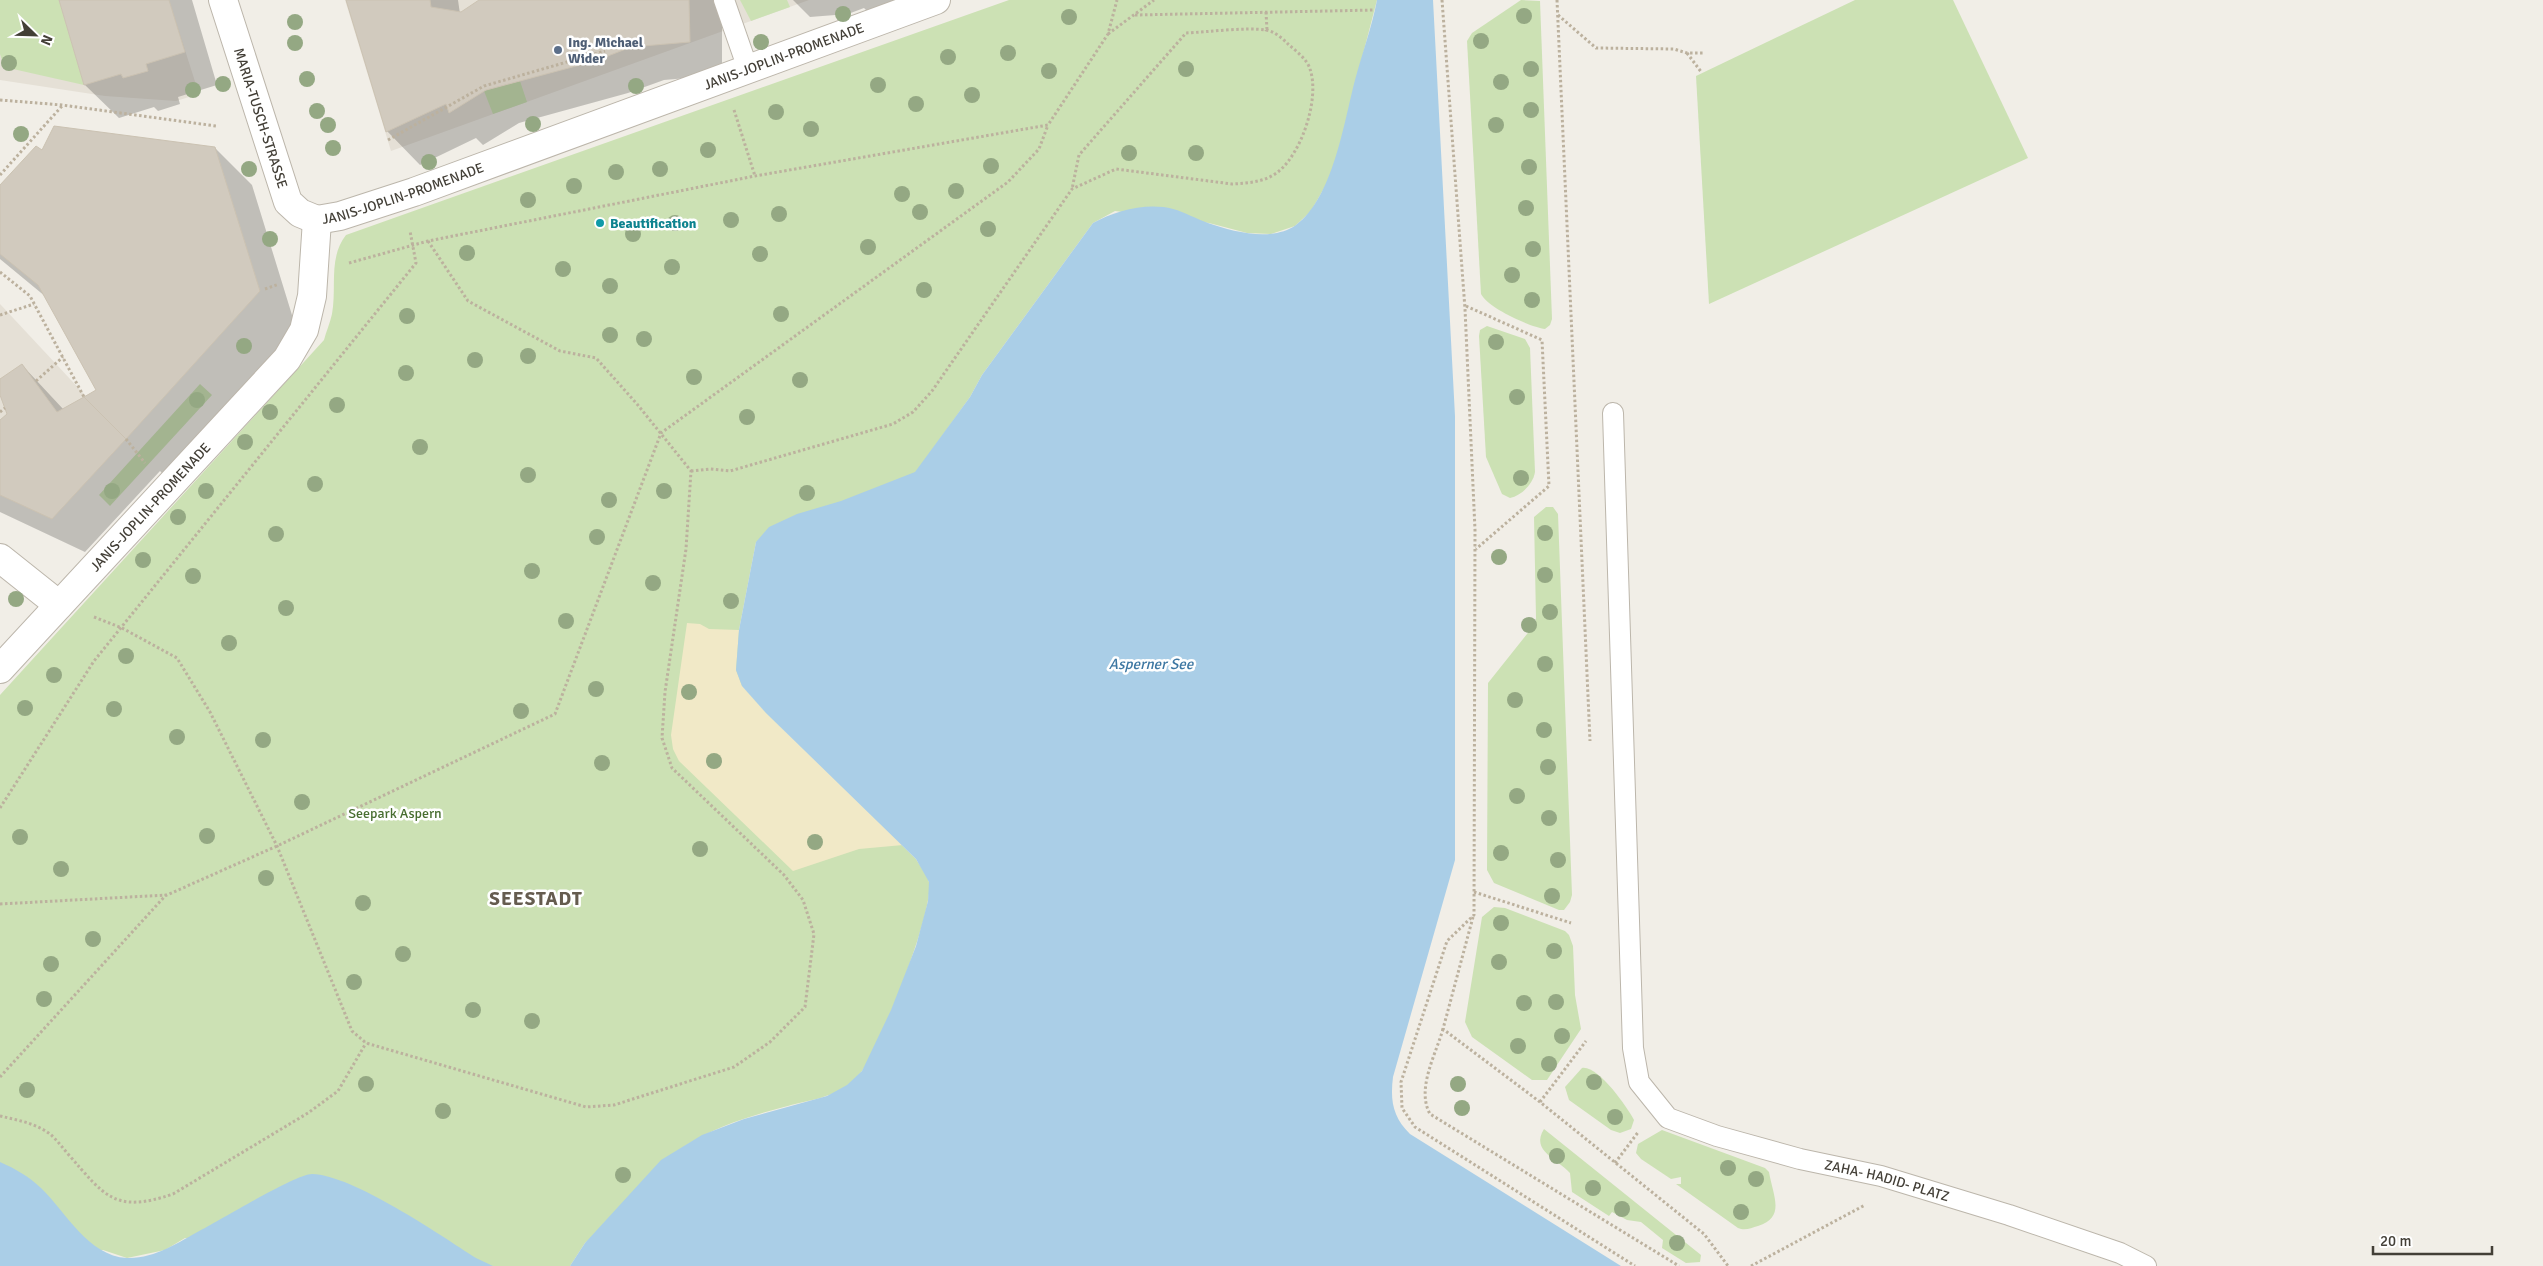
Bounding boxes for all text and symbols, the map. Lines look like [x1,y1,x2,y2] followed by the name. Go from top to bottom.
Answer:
[10,10,60,60] north arrow
[701,19,866,94] street label: JANIS-JOPLIN-PROMENADE
[37,32,56,48] text: N
[568,34,644,67] place label: Ing. Michael Wider
[552,44,564,56] marker: Ing. Michael Wider
[230,46,291,191] street label: MARIA-TUSCH-STRASSE
[321,159,486,228] street label: JANIS-JOPLIN-PROMENADE
[610,215,697,232] place label: Beautification
[594,217,606,229] marker: Beautification
[87,439,214,575] street label: JANIS-JOPLIN-PROMENADE
[1109,655,1195,673] water label: Asperner See
[348,805,442,822] park label: Seepark Aspern
[489,887,583,911] district label: SEESTADT
[1823,1156,1951,1205] street label: ZAHA- HADID- PLATZ
[2373,1224,2492,1256] scale bar
[2380,1232,2411,1250] text: 20 m

